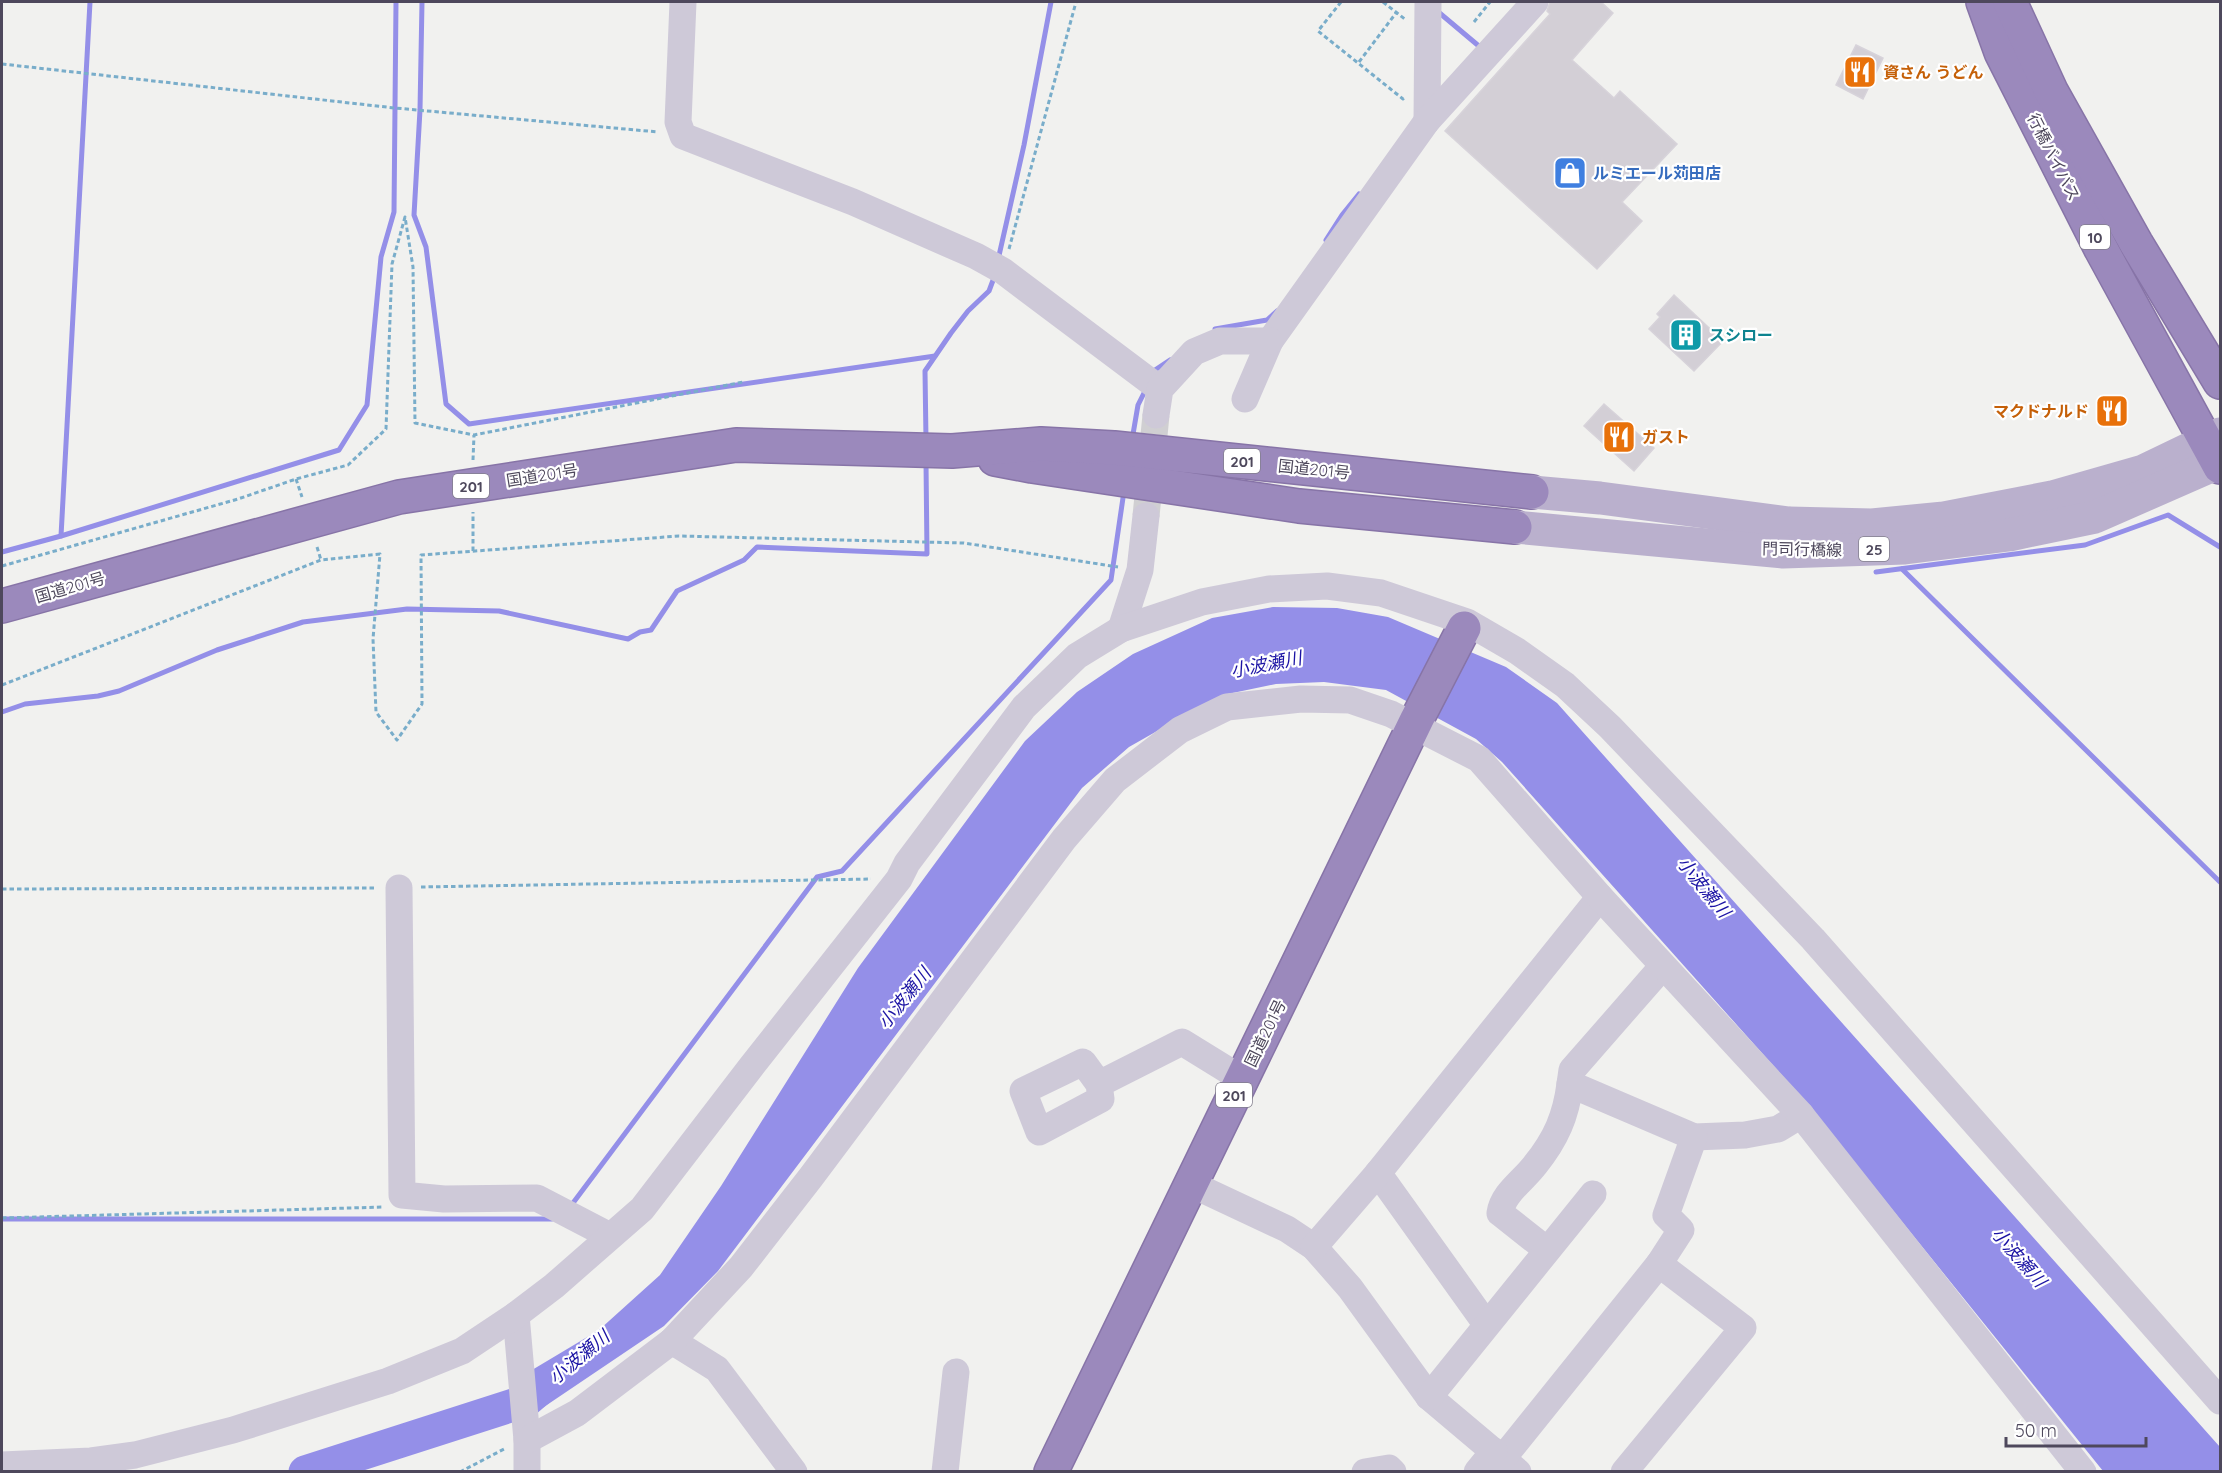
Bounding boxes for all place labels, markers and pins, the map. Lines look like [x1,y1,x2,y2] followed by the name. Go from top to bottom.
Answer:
[1842,54,1878,90] restaurant icon: 資さん うどん
[1883,62,1983,82] place label: 資さん うどん
[1552,155,1588,191] shop icon: ルミエール苅田店
[1593,163,1721,183] place label: ルミエール苅田店
[1668,317,1704,353] building icon: スシロー
[1709,325,1773,345] place label: スシロー
[2094,393,2130,429] restaurant icon: マクドナルド
[1993,401,2089,421] place label: マクドナルド
[1601,419,1637,455] restaurant icon: ガスト
[1642,427,1690,447] place label: ガスト

